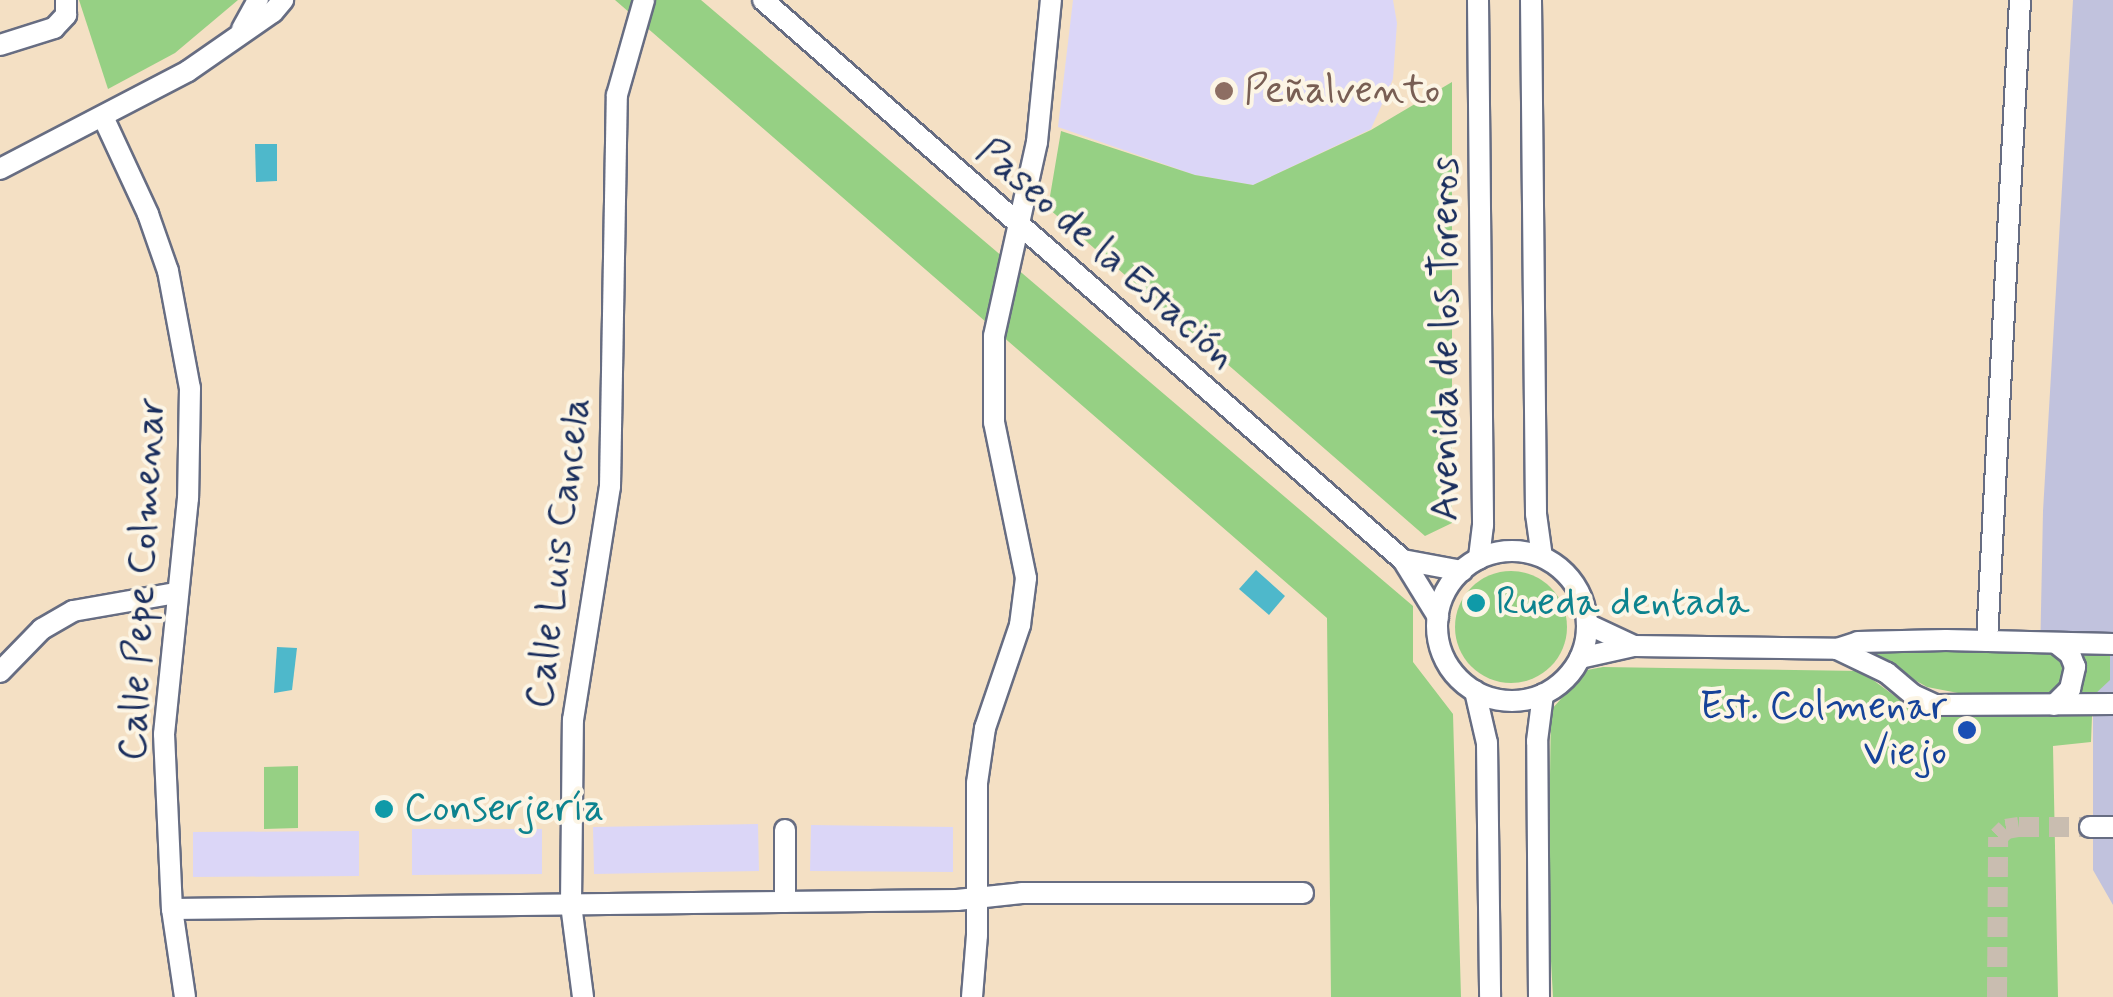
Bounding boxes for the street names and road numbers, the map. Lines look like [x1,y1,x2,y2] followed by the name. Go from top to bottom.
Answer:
[966,128,1246,380] street label: Paseo de la Estación
[1422,154,1470,524] street label: Avenida de los Toreros
[516,393,602,713] street label: Calle Luis Cancela
[110,398,176,760] street label: Calle Pepe Colmenar

